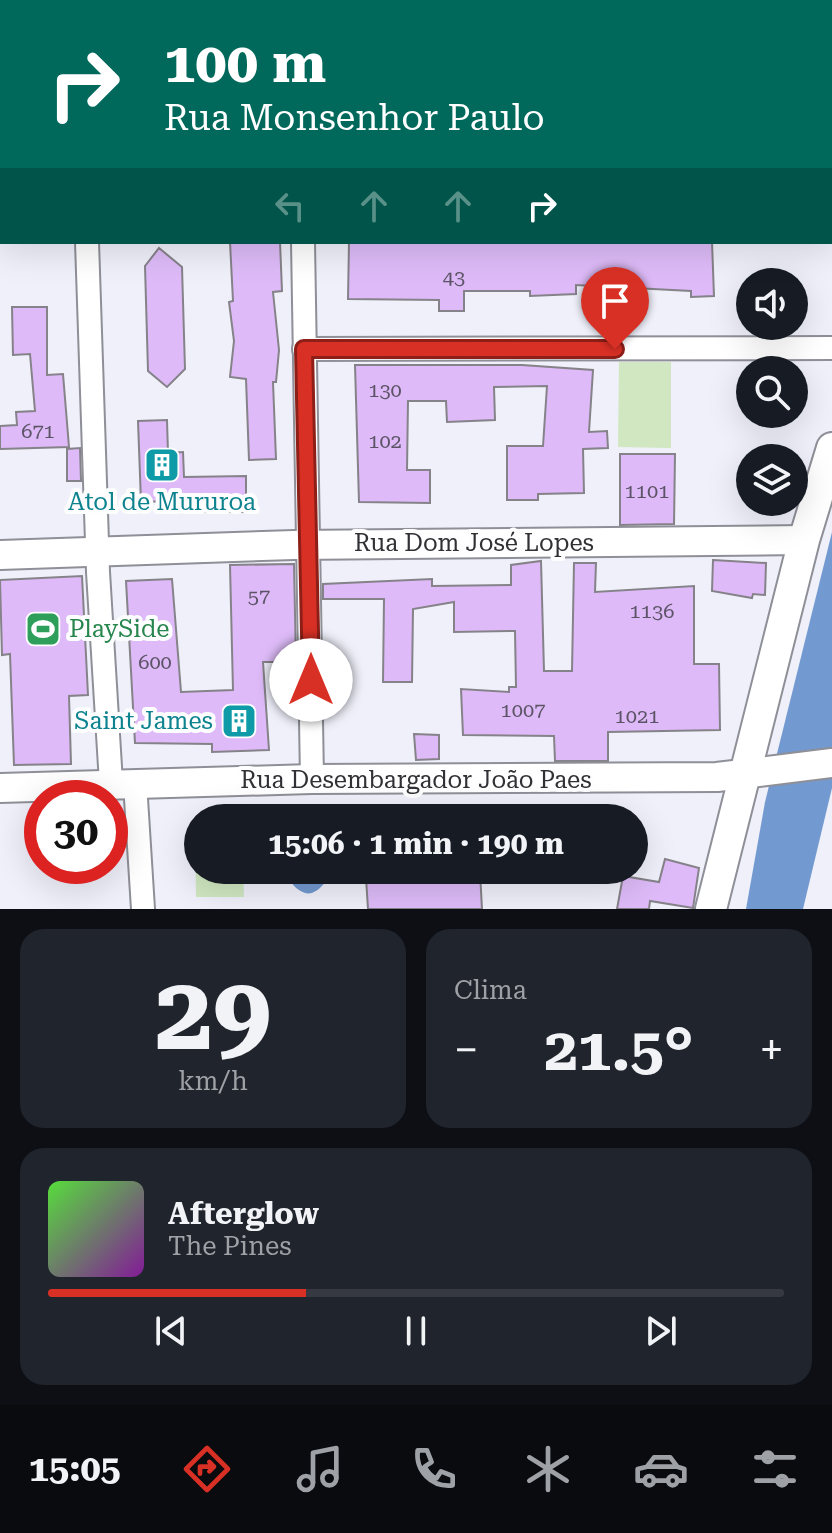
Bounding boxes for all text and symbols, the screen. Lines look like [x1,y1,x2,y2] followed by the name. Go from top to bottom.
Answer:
[164,30,326,96] text: 100 m
[32,32,136,136] icon: right
[164,97,544,139] text: Rua Monsenhor Paulo
[268,184,312,228] icon: left
[352,184,396,228] icon: ahead
[436,184,480,228] icon: ahead
[520,184,564,228] icon: right
[443,265,465,289] house number: 43
[581,267,649,349] pin
[736,268,808,516] map controls
[736,268,808,340] button: sound
[593,279,637,323] icon: arrive
[736,356,808,428] button: search
[368,378,402,402] house number: 130
[21,419,55,443] house number: 671
[368,429,402,453] house number: 102
[736,444,808,516] button: layers
[143,446,181,484] building icon: Atol de Mururoa
[625,479,669,503] house number: 1101
[68,488,256,516] place label: Atol de Mururoa
[354,529,594,557] street label: Rua Dom José Lopes
[248,584,270,608] house number: 57
[630,599,674,623] house number: 1136
[24,610,62,648] sports icon: PlaySide
[69,615,169,643] place label: PlaySide
[269,638,353,722] position arrow
[138,650,172,674] house number: 600
[501,698,545,722] house number: 1007
[220,702,258,740] building icon: Saint James
[615,704,659,728] house number: 1021
[74,707,213,735] place label: Saint James
[240,766,592,794] street label: Rua Desembargador João Paes
[24,780,128,884] speed limit sign: 30
[268,826,564,861] text: 15:06 · 1 min · 190 m
[155,953,271,1074] text: 29
[454,975,527,1005] text: Clima
[544,1014,694,1085] text: 21.5°
[454,1024,479,1076] text: −
[759,1024,784,1076] text: +
[178,1066,248,1096] text: km/h
[168,1196,319,1231] text: Afterglow
[168,1231,292,1261] text: The Pines
[149,1309,193,1353] icon: previous
[394,1309,438,1353] icon: pause
[639,1309,683,1353] icon: next
[179,1441,235,1497] icon: directions
[292,1441,348,1497] icon: music
[406,1441,462,1497] icon: phone
[520,1441,576,1497] icon: climate
[633,1441,689,1497] icon: car
[747,1441,803,1497] icon: filters
[29,1448,121,1490] text: 15:05

